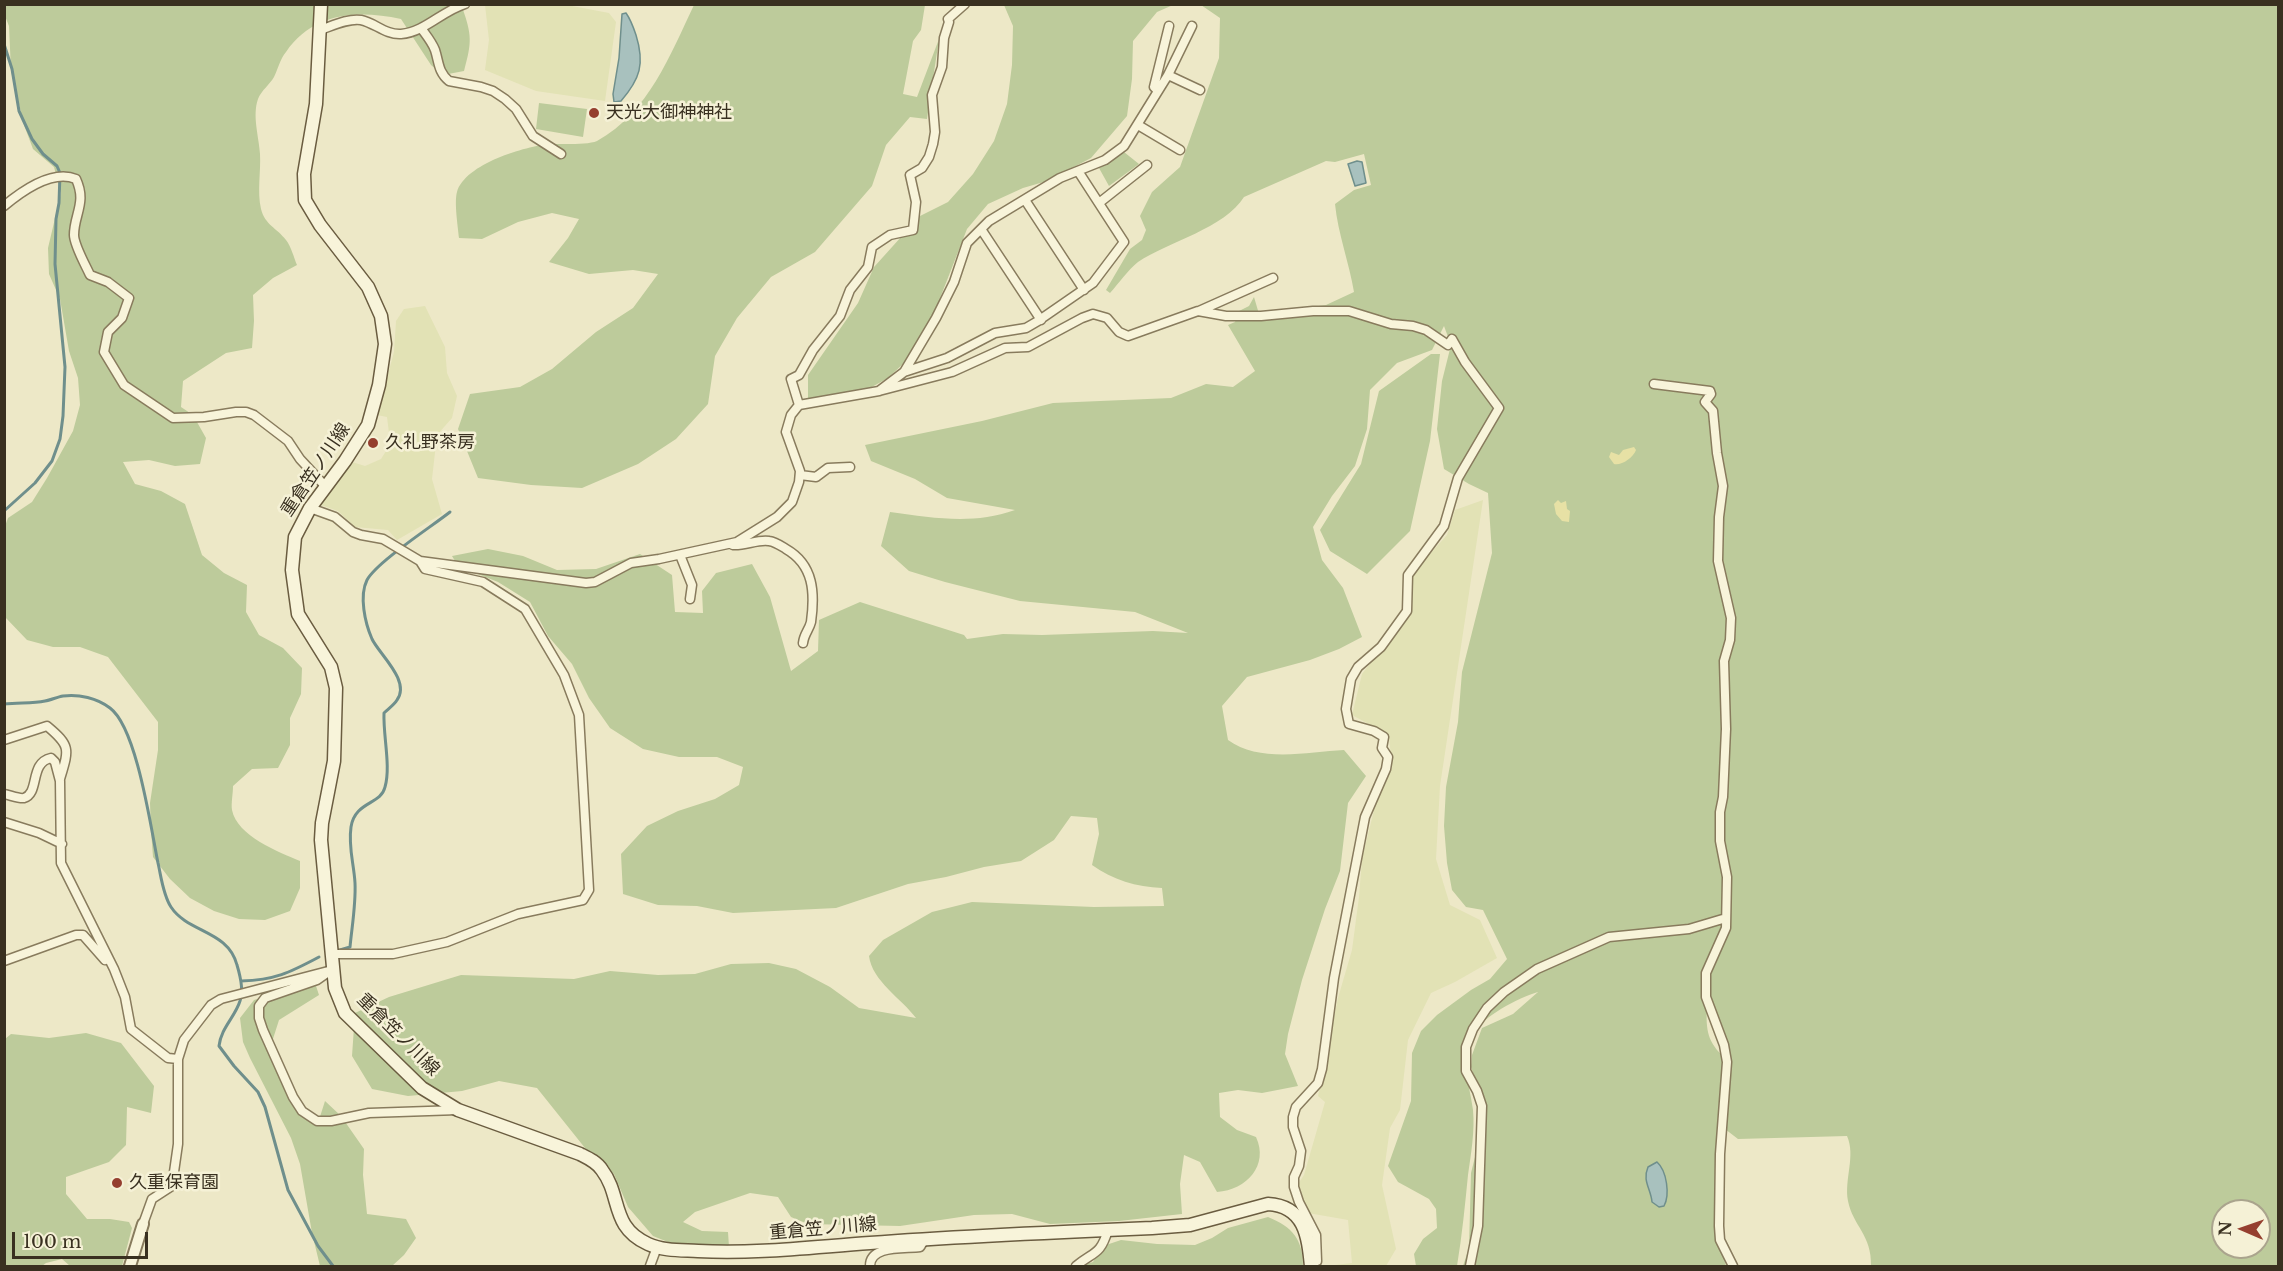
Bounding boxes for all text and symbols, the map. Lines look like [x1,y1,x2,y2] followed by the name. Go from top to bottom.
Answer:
[606,102,732,124] place label: 天光大御神神社
[587,106,601,120] marker: 天光大御神神社
[277,419,355,521] street label: 重倉笠ノ川線
[385,432,475,454] place label: 久礼野茶房
[366,436,380,450] marker: 久礼野茶房
[352,989,444,1081] street label: 重倉笠ノ川線
[129,1172,219,1194] place label: 久重保育園
[110,1176,124,1190] marker: 久重保育園
[2211,1199,2271,1259] north arrow
[768,1214,878,1244] street label: 重倉笠ノ川線
[15,1220,152,1258] scale bar
[2215,1221,2235,1236] text: N
[23,1231,81,1253] text: 100 m

